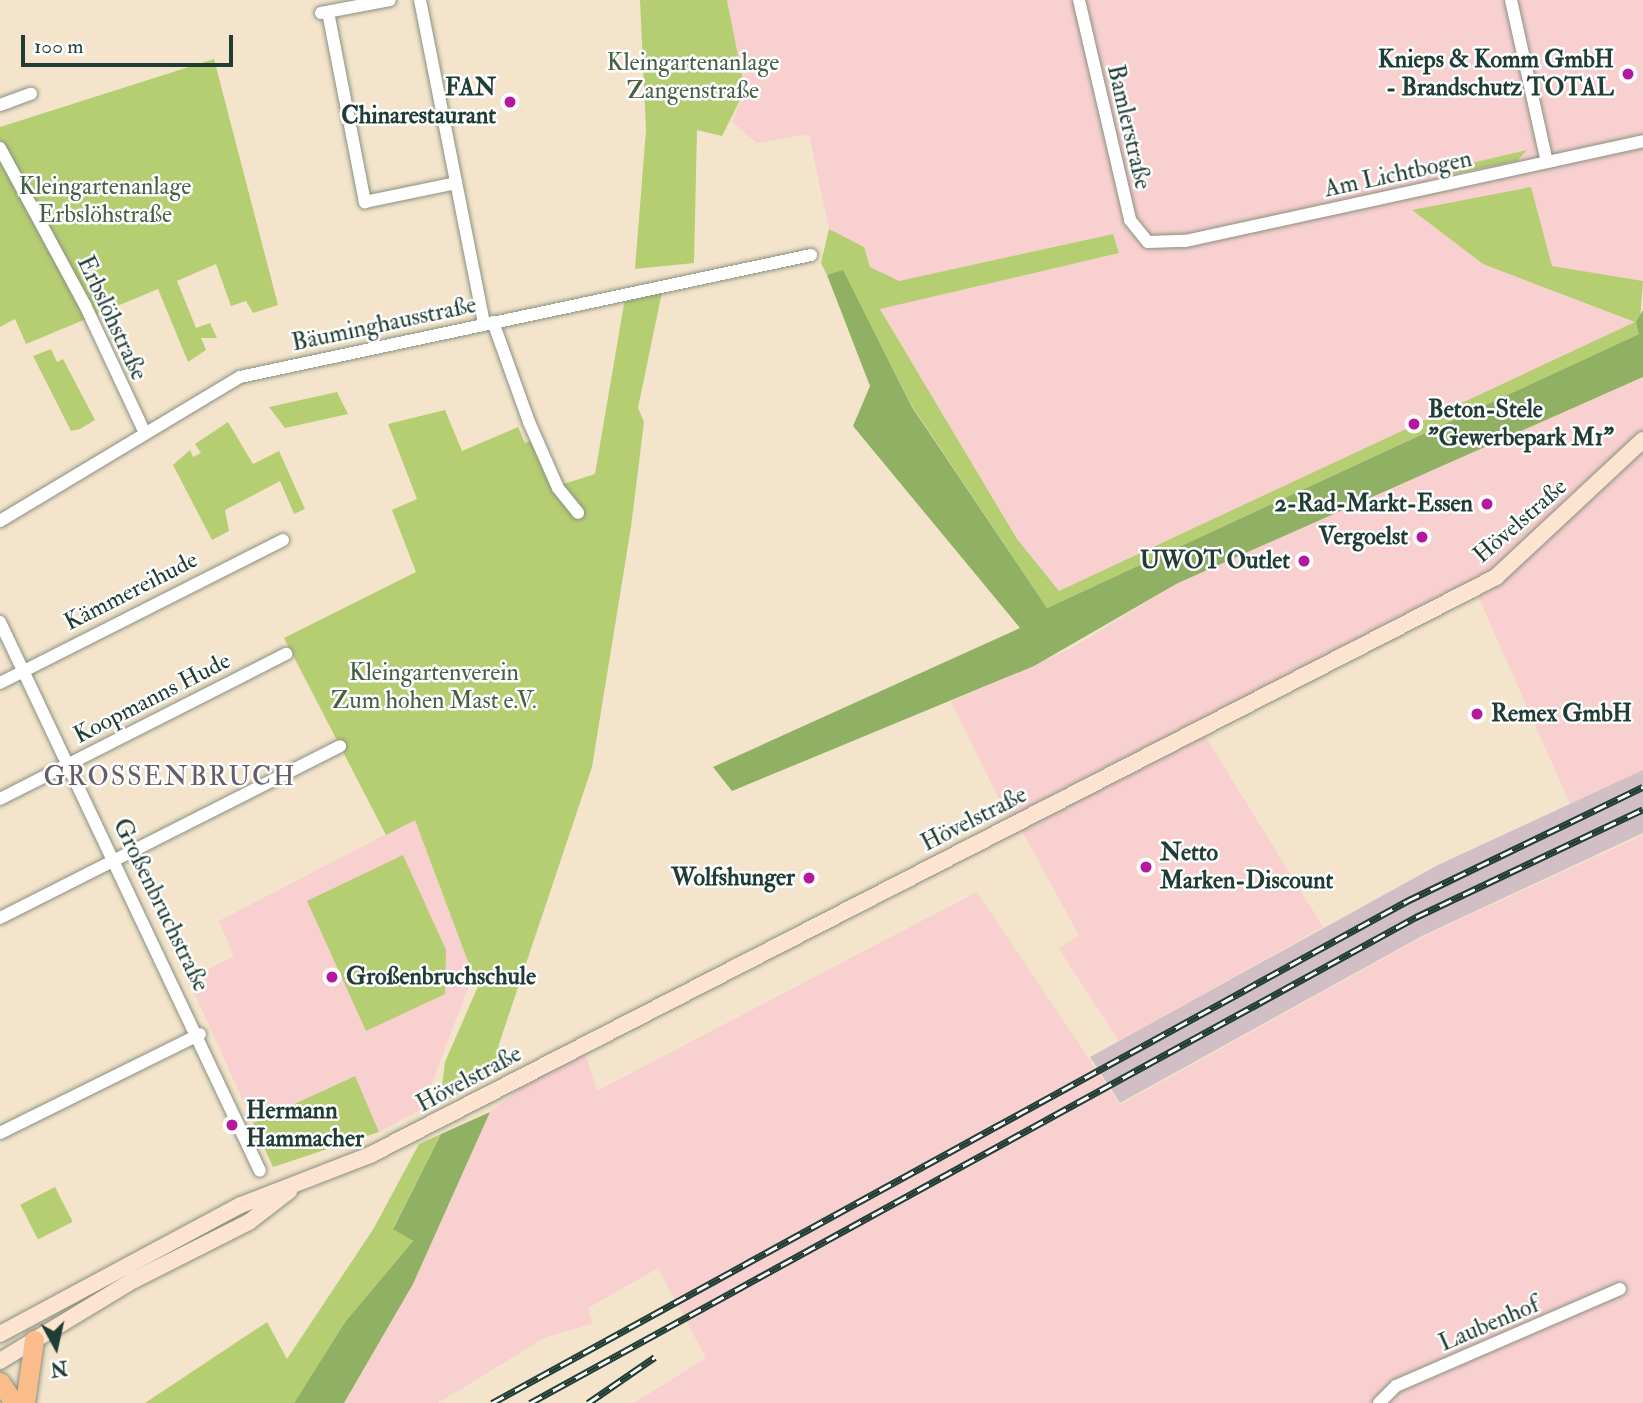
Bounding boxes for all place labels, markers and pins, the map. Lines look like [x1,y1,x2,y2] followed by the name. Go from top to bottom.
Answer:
[1378,46,1614,102] place label: Knieps & Komm GmbH - Brandschutz TOTAL
[1620,66,1636,82] marker: Knieps & Komm GmbH - Brandschutz TOTAL
[341,74,496,130] place label: FAN Chinarestaurant
[502,94,518,110] marker: FAN Chinarestaurant
[1428,396,1614,452] place label: Beton-Stele "Gewerbepark M1"
[1406,416,1422,432] marker: Beton-Stele "Gewerbepark M1"
[1275,490,1473,518] place label: 2-Rad-Markt-Essen
[1479,496,1495,512] marker: 2-Rad-Markt-Essen
[1319,523,1408,551] place label: Vergoelst
[1414,529,1430,545] marker: Vergoelst
[1140,547,1290,575] place label: UWOT Outlet
[1296,553,1312,569] marker: UWOT Outlet
[1491,700,1632,728] place label: Remex GmbH
[1469,706,1485,722] marker: Remex GmbH
[1160,839,1333,895] place label: Netto Marken-Discount
[1138,859,1154,875] marker: Netto Marken-Discount
[671,864,795,892] place label: Wolfshunger
[801,870,817,886] marker: Wolfshunger
[346,963,536,991] place label: Großenbruchschule
[324,969,340,985] marker: Großenbruchschule
[246,1097,364,1153] place label: Hermann Hammacher
[224,1117,240,1133] marker: Hermann Hammacher

